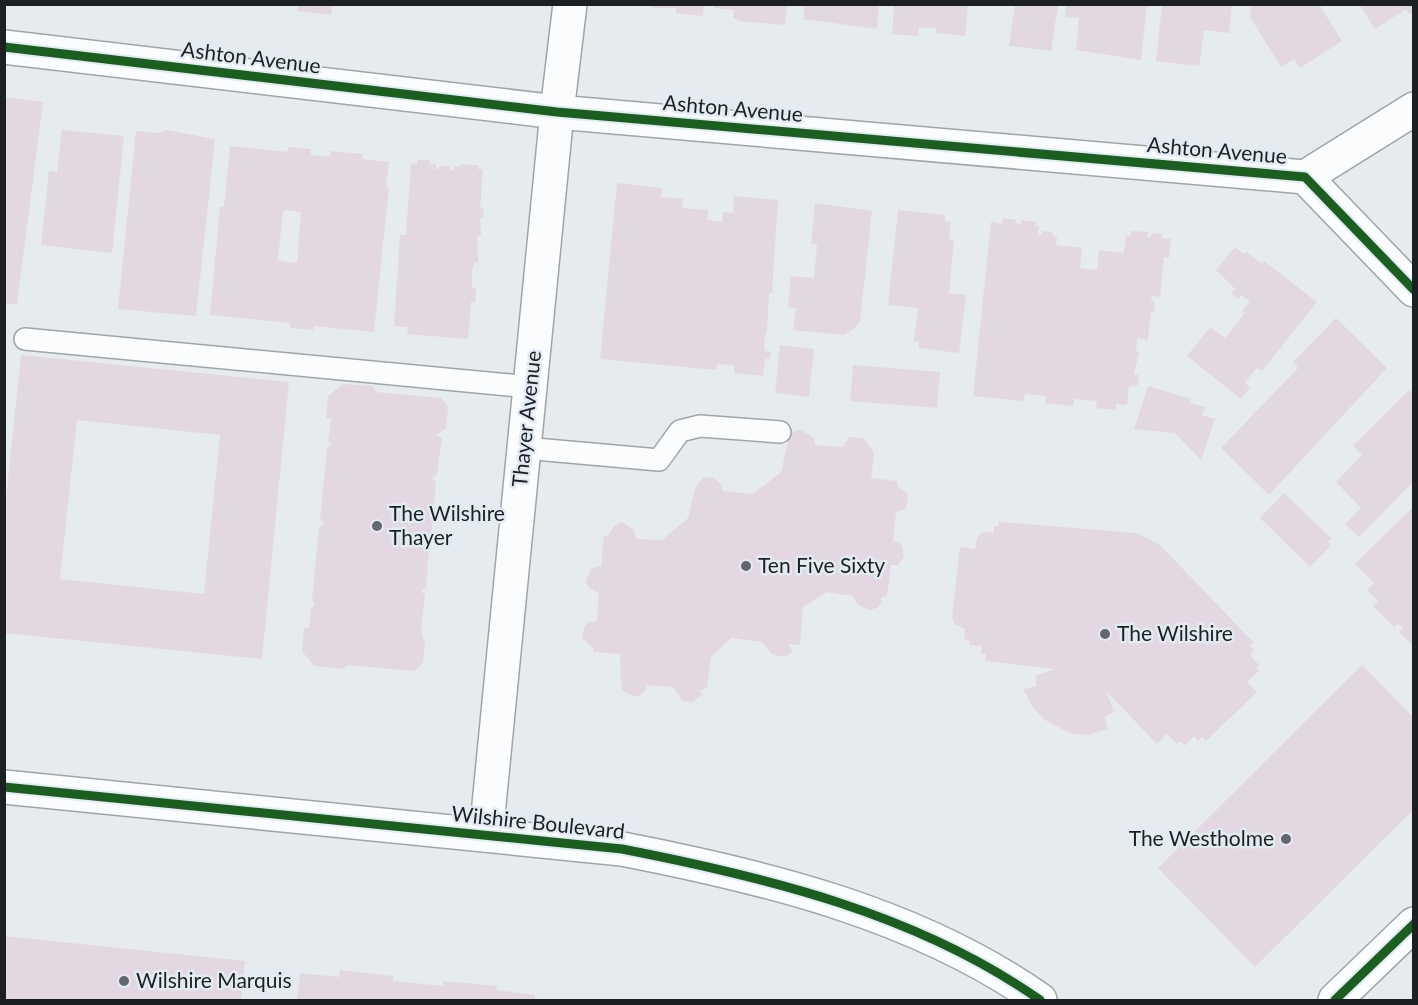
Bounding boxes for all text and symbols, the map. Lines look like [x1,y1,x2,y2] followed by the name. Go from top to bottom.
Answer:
[180,36,322,77] street label: Ashton Avenue
[662,89,804,126] street label: Ashton Avenue
[1146,131,1288,168] street label: Ashton Avenue
[506,349,545,488] street label: Thayer Avenue
[389,500,505,549] place label: The Wilshire Thayer
[370,519,384,533] marker: The Wilshire Thayer
[758,552,885,577] place label: Ten Five Sixty
[739,559,753,573] marker: Ten Five Sixty
[1117,620,1233,645] place label: The Wilshire
[1098,627,1112,641] marker: The Wilshire
[450,800,626,843] street label: Wilshire Boulevard
[1129,825,1274,850] place label: The Westholme
[1279,832,1293,846] marker: The Westholme
[136,967,292,992] place label: Wilshire Marquis
[117,974,131,988] marker: Wilshire Marquis

